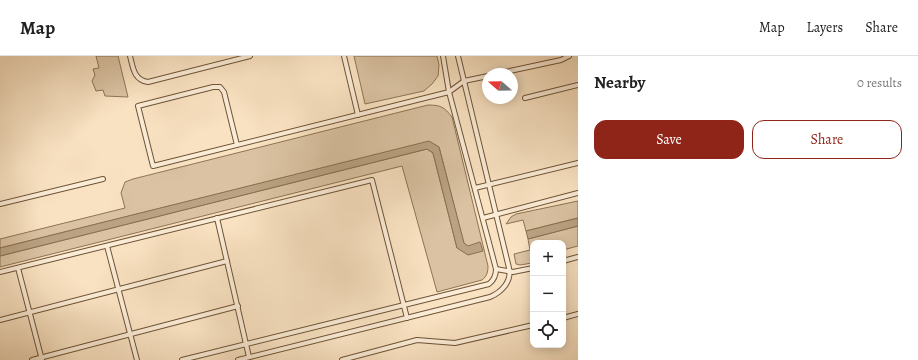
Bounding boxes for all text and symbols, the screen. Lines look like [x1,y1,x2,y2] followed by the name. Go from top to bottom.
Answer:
[20,15,55,41] text: Map
[759,18,785,37] text: Map
[807,18,843,37] text: Layers
[865,18,898,37] text: Share
[482,68,518,104] north arrow
[594,71,645,94] text: Nearby
[857,74,902,91] text: 0 results
[594,120,744,159] button: Save
[752,120,902,159] button: Share
[530,240,566,348] map controls
[530,240,566,276] button: +
[530,276,566,312] button: −
[530,312,566,348] button: locate

